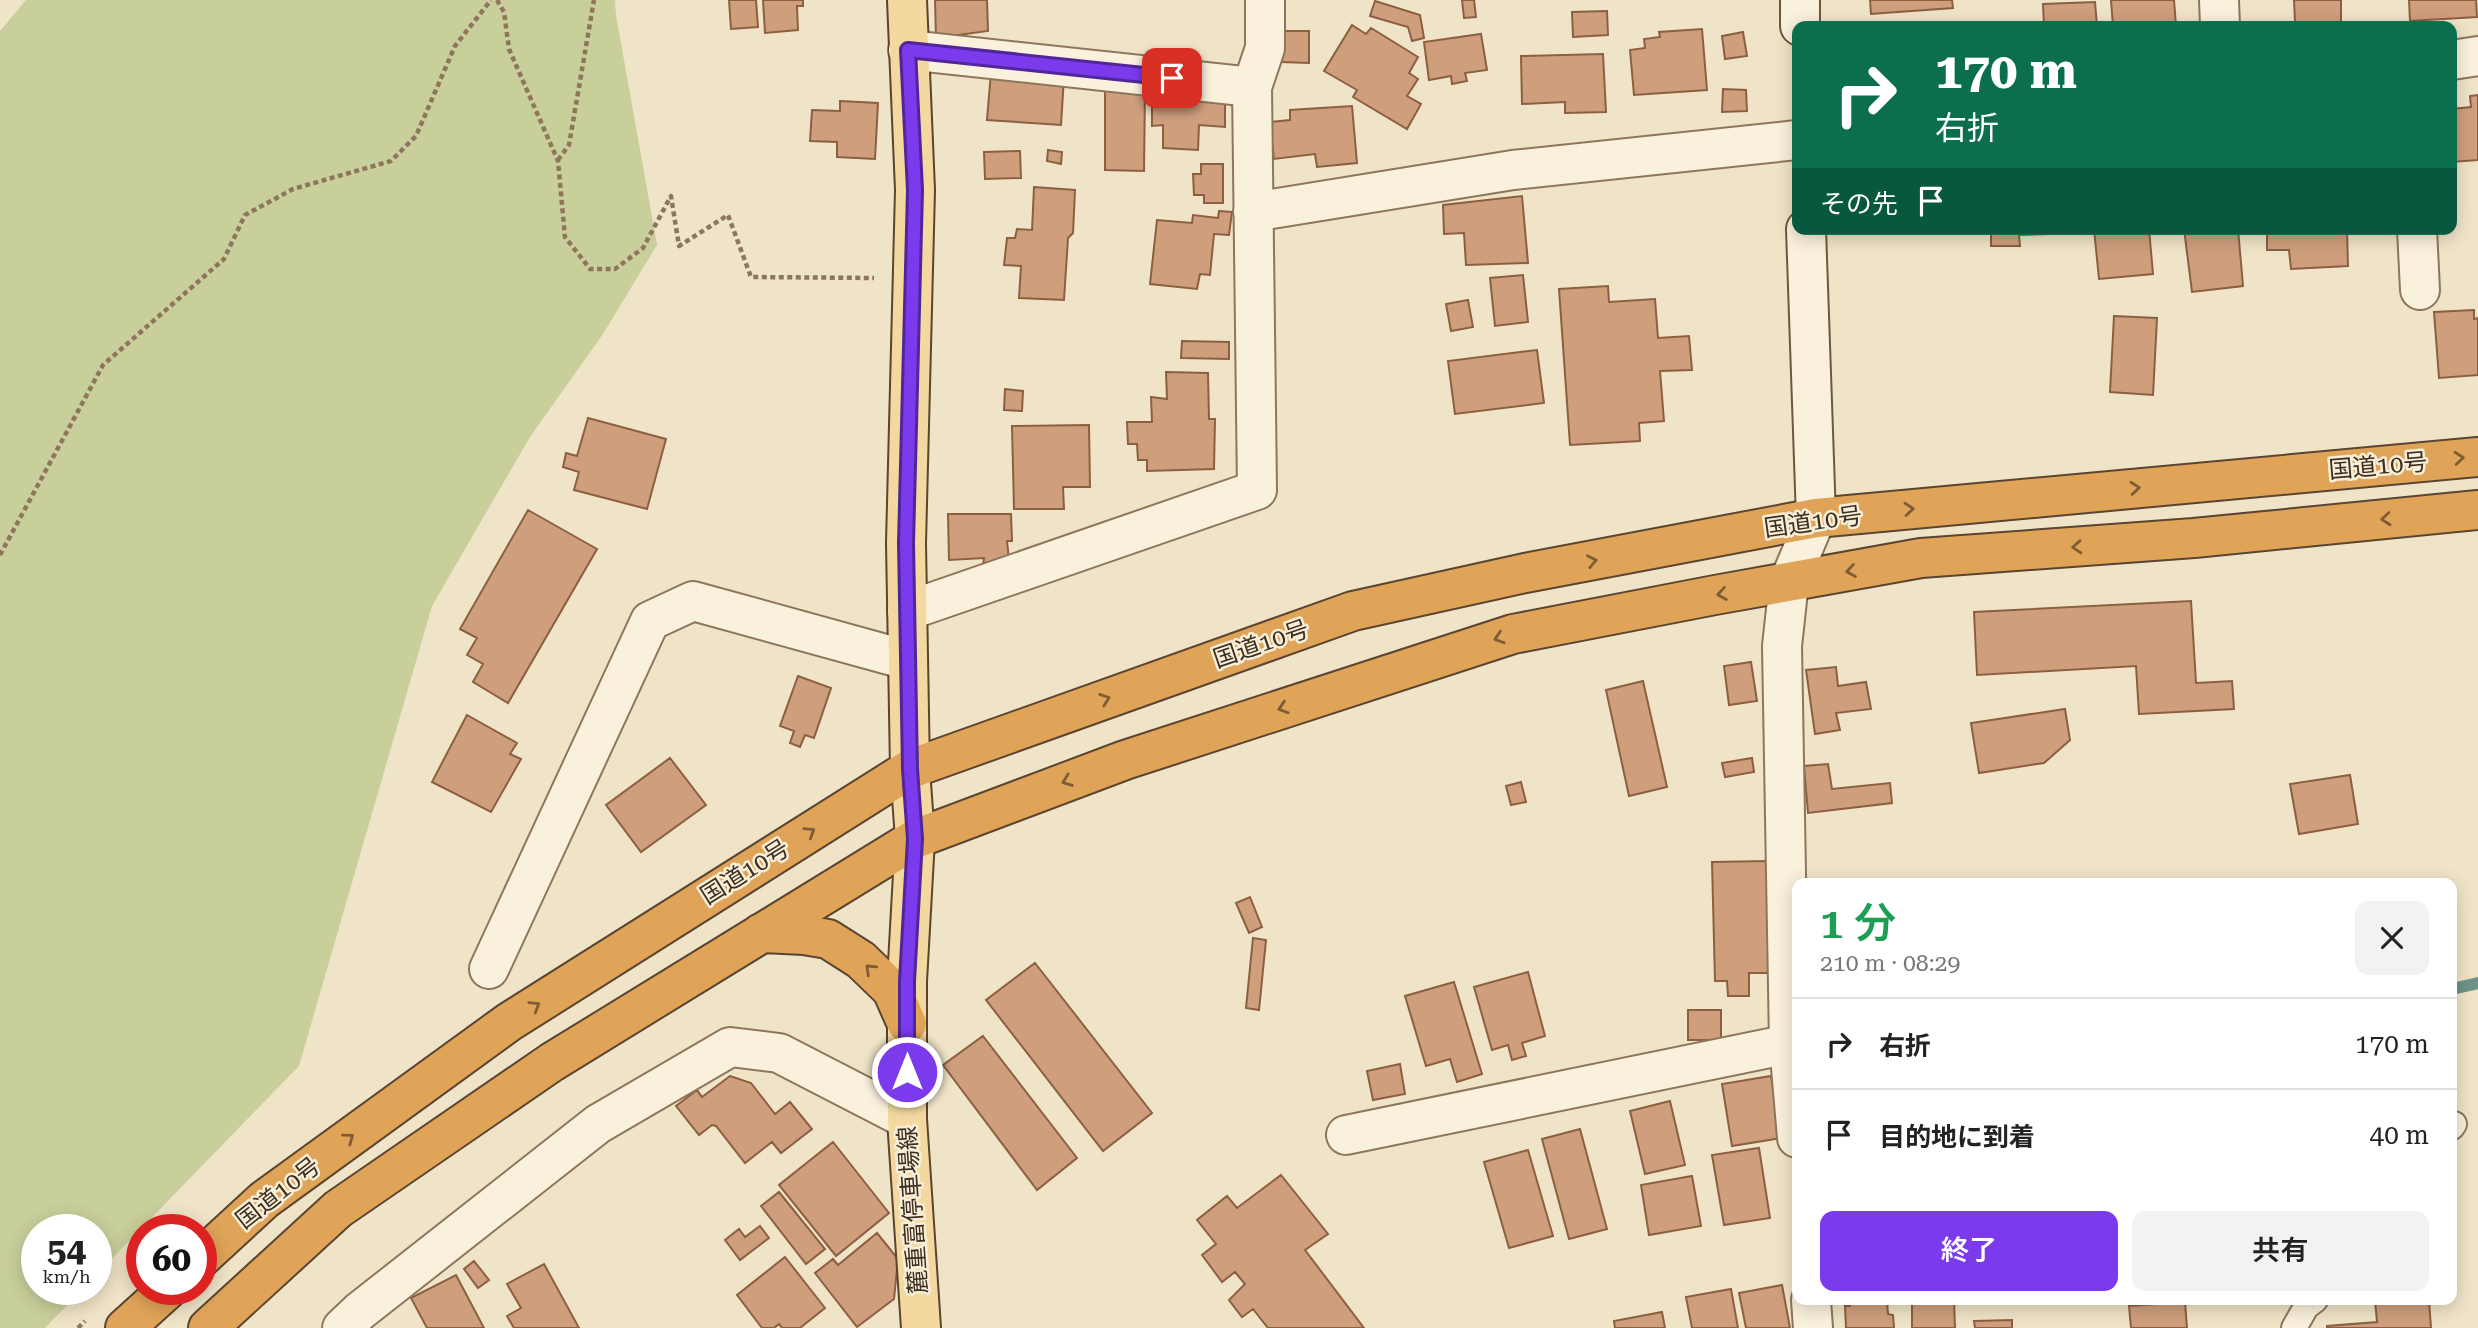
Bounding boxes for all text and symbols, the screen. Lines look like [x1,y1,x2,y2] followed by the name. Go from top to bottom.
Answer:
[1935,43,2077,100] text: 170 m
[1142,48,1202,108] pin
[1820,49,1911,140] icon: right
[1153,59,1191,97] icon: arrive
[1935,109,1999,147] text: 右折
[1912,182,1950,220] icon: arrive
[1820,189,1898,219] text: その先
[2328,448,2428,484] street label: 国道10号
[2454,451,2465,466] one-way arrow
[2129,481,2141,496] one-way arrow
[1762,501,1864,543] street label: 国道10号
[1903,502,1915,517] one-way arrow
[2380,511,2391,526] one-way arrow
[2071,539,2082,554] one-way arrow
[1586,554,1598,569] one-way arrow
[1845,563,1857,578] one-way arrow
[1716,586,1728,601] one-way arrow
[1210,615,1312,673] street label: 国道10号
[1494,630,1506,644] one-way arrow
[1098,693,1110,707] one-way arrow
[1277,700,1289,715] one-way arrow
[1062,773,1074,787] one-way arrow
[802,828,815,841] one-way arrow
[696,834,794,910] street label: 国道10号
[1820,899,1896,948] text: 1 分
[2355,901,2429,975] button: close
[1820,950,1960,977] text: 210 m · 08:29
[865,964,878,977] one-way arrow
[527,1001,540,1014] one-way arrow
[1820,1025,1858,1063] icon: right
[2355,1029,2429,1059] text: 170 m
[1879,1031,1931,1061] text: 右折
[870,1035,944,1109] position arrow
[1820,1116,1858,1154] icon: arrive
[2370,1120,2429,1150] text: 40 m
[1879,1122,2035,1152] text: 目的地に到着
[893,1125,933,1295] street label: 麓重富停車場線
[341,1134,354,1146] one-way arrow
[230,1152,326,1234] street label: 国道10号
[1820,1211,2118,1291] button: 終了
[2132,1211,2429,1291] button: 共有
[126,1214,217,1305] speed limit sign: 60
[47,1230,86,1271] text: 54
[42,1266,91,1287] text: km/h

